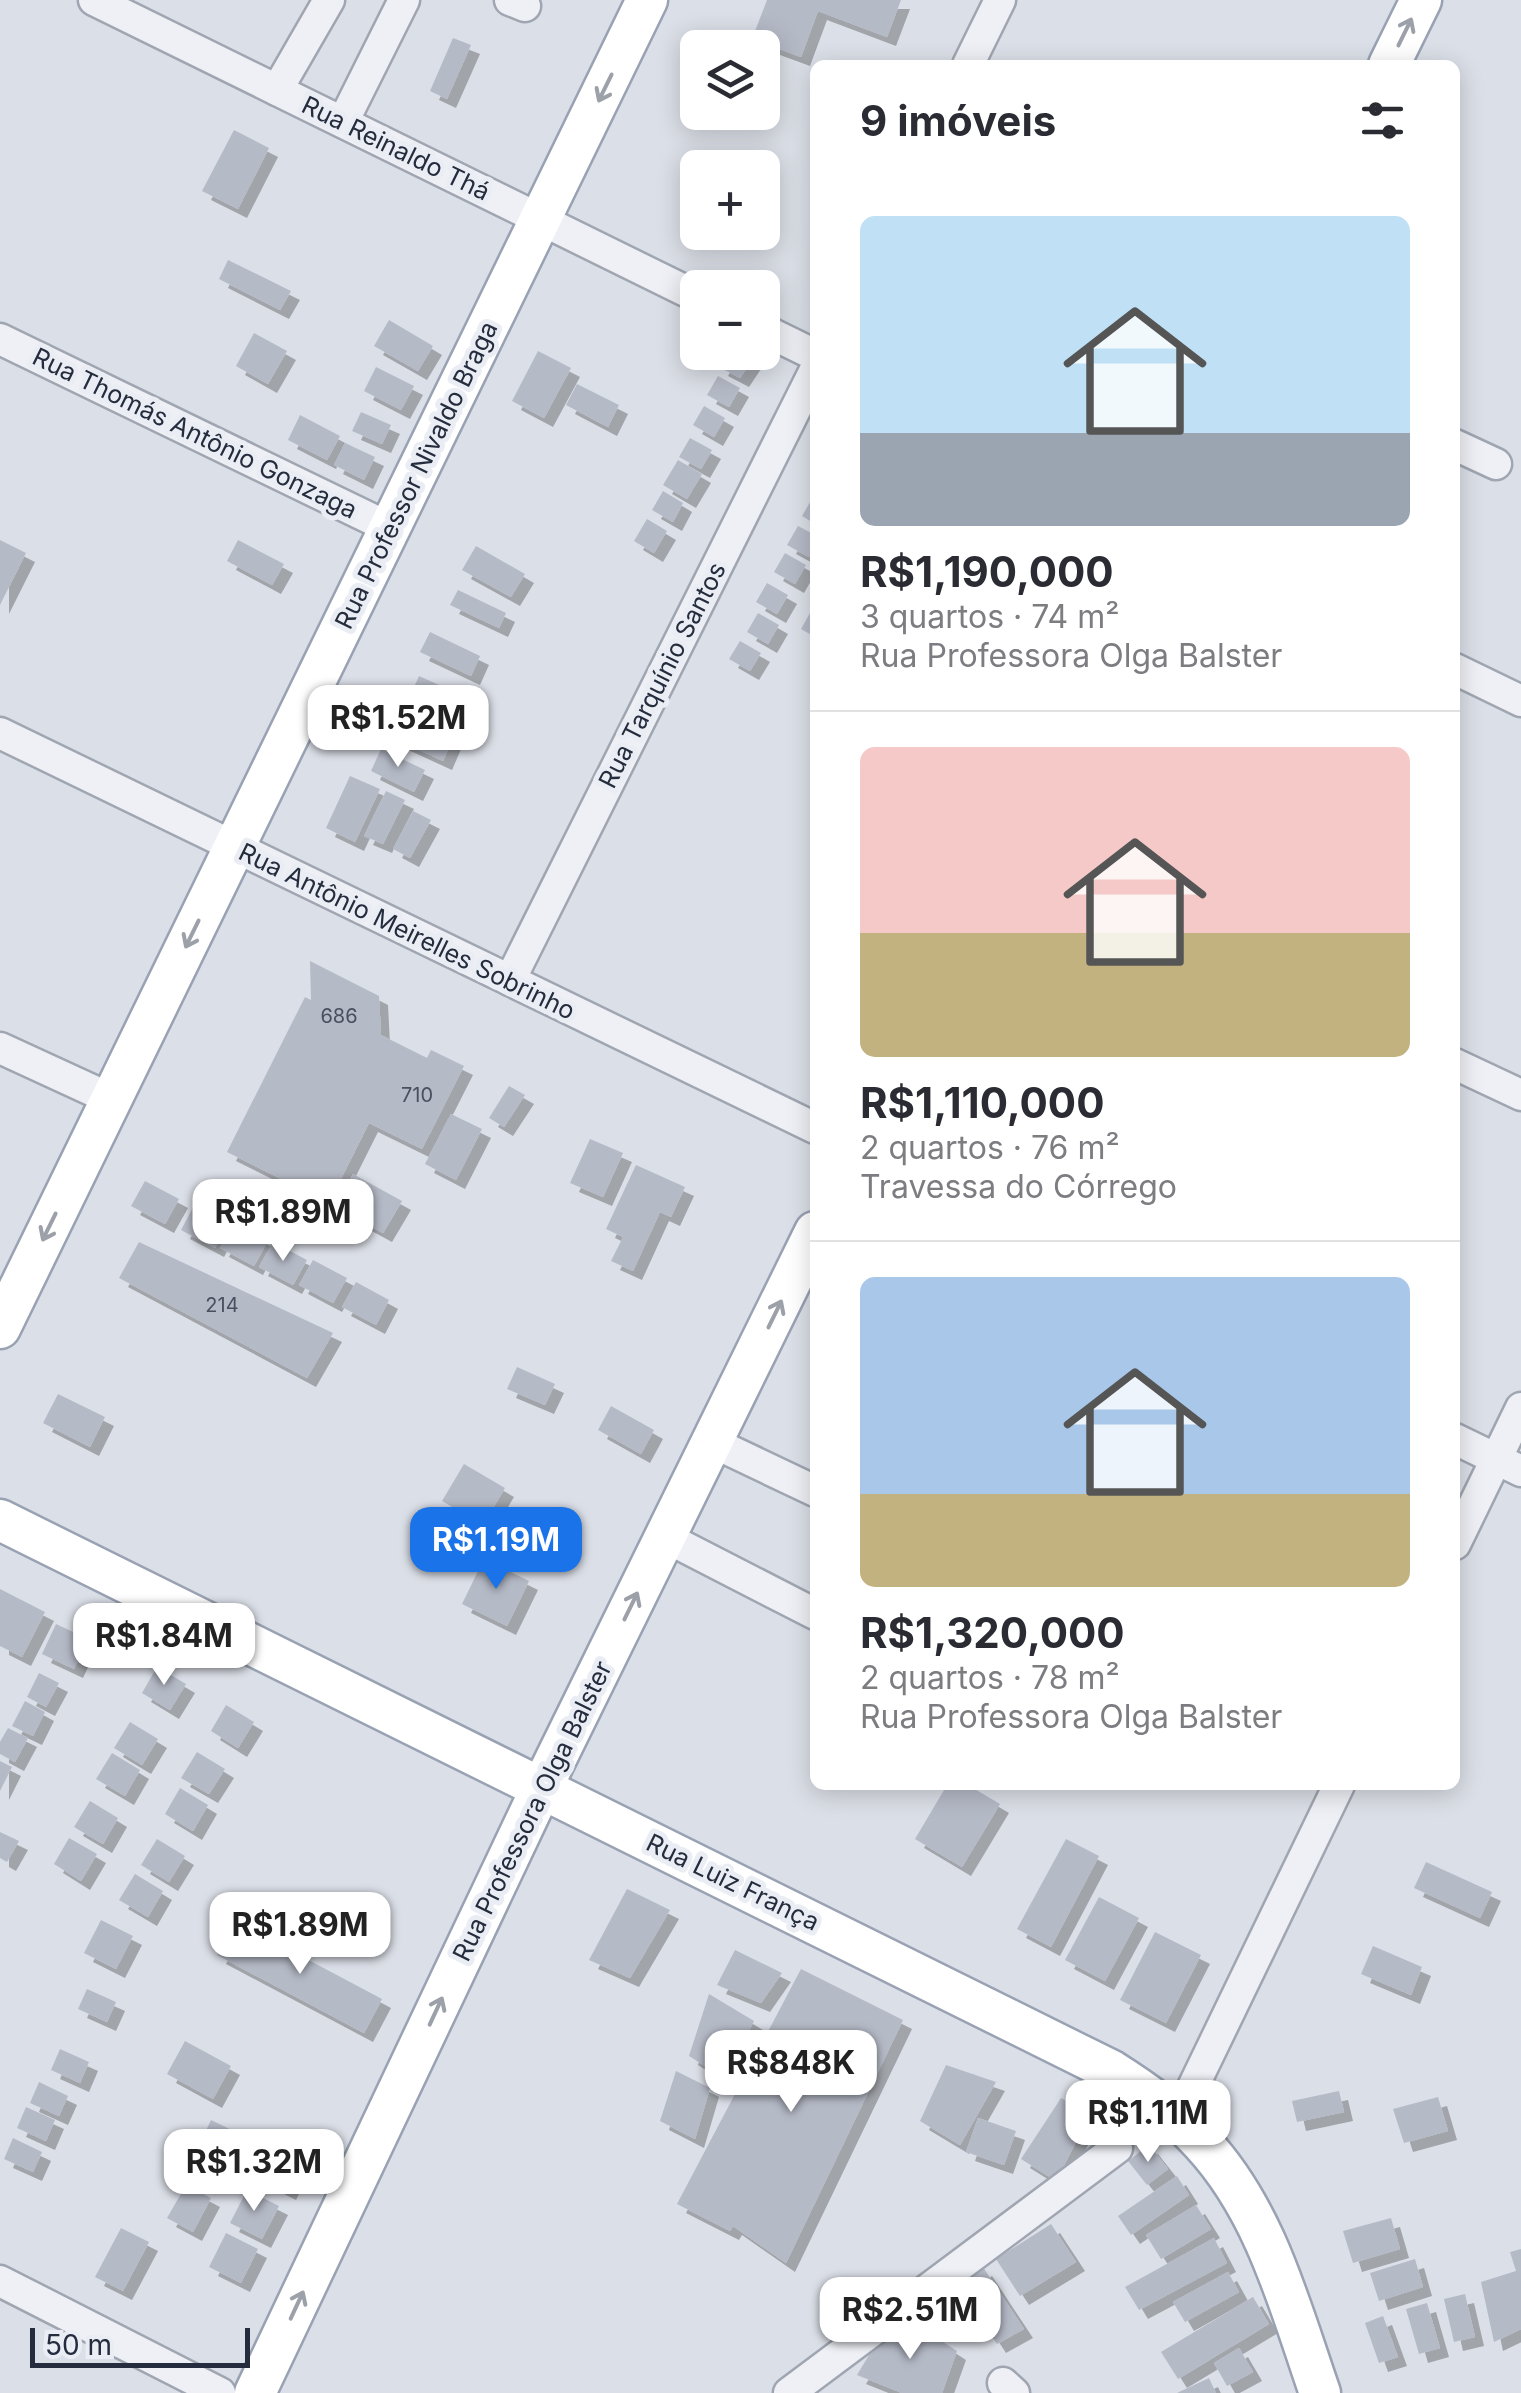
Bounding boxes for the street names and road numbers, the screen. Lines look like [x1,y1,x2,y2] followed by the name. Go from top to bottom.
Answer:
[297,89,495,207] street label: Rua Reinaldo Thá
[328,316,504,634] street label: Rua Professor Nivaldo Braga
[28,341,362,525] street label: Rua Thomás Antônio Gonzaga
[592,557,732,793] street label: Rua Tarquínio Santos
[234,836,580,1026] street label: Rua Antônio Meirelles Sobrinho
[446,1656,618,1966] street label: Rua Professora Olga Balster
[642,1827,824,1937] street label: Rua Luiz França

